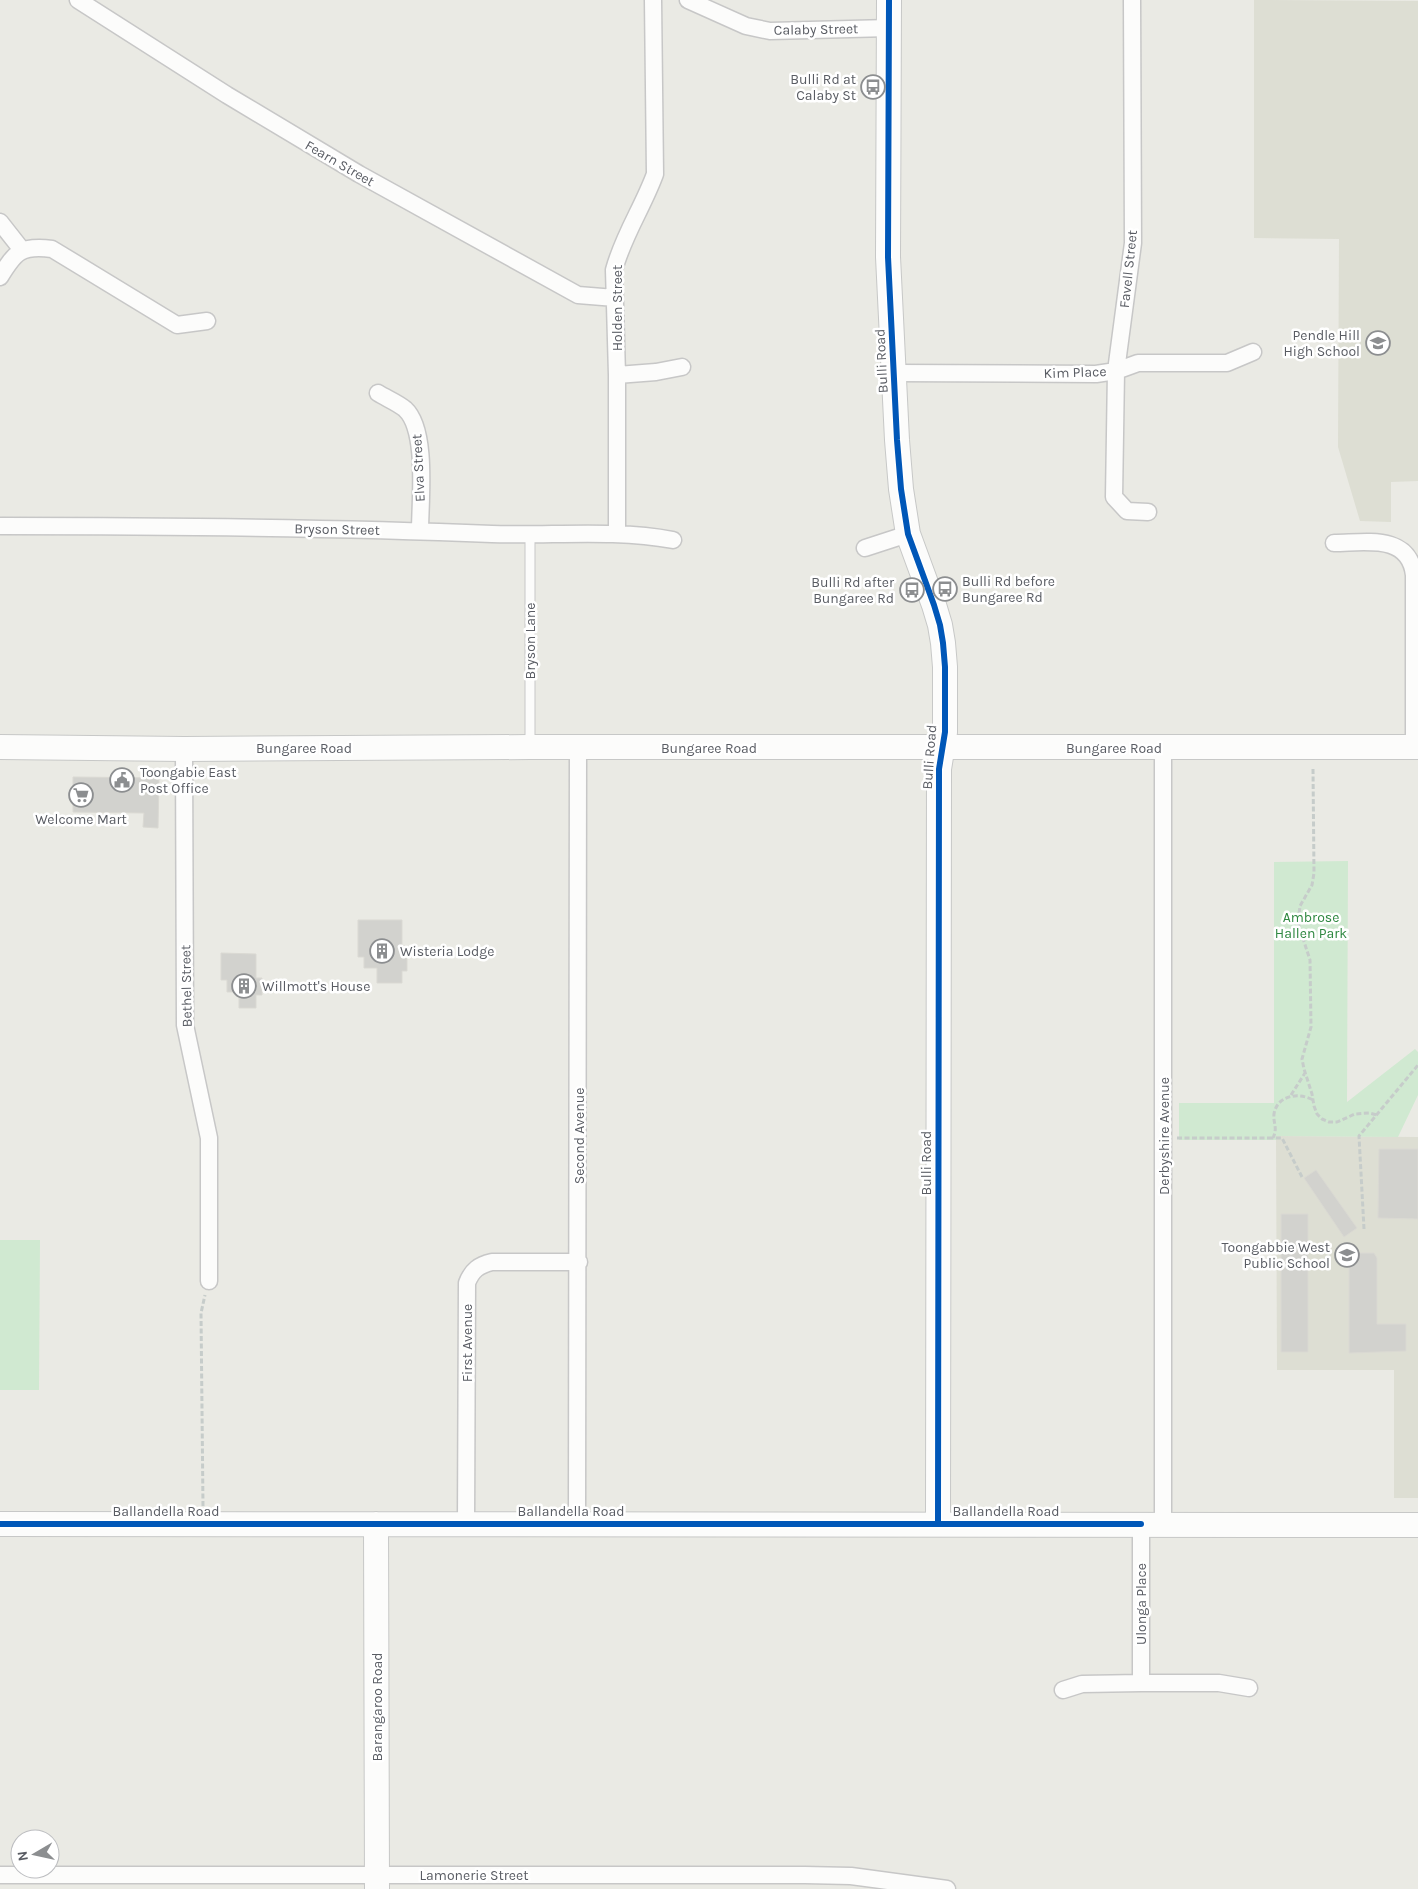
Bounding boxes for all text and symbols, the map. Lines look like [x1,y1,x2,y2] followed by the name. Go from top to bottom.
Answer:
[774,20,858,39] street label: Calaby Street
[790,71,856,104] place label: Bulli Rd at Calaby St
[860,74,886,100] bus stop icon: Bulli Rd at Calaby St
[302,137,377,190] street label: Fearn Street
[1116,229,1141,309] street label: Favell Street
[609,265,626,351] street label: Holden Street
[1283,327,1360,360] place label: Pendle Hill High School
[871,328,892,394] street label: Bulli Road
[1365,330,1391,356] school or university icon: Pendle Hill High School
[1043,363,1107,382] street label: Kim Place
[408,433,429,503] street label: Elva Street
[294,520,380,539] street label: Bryson Street
[962,573,1055,606] place label: Bulli Rd before Bungaree Rd
[811,574,895,607] place label: Bulli Rd after Bungaree Rd
[932,576,958,602] bus stop icon: Bulli Rd before Bungaree Rd
[899,577,925,603] bus stop icon: Bulli Rd after Bungaree Rd
[522,603,539,679] street label: Bryson Lane
[919,724,940,790] street label: Bulli Road
[256,740,352,757] street label: Bungaree Road
[661,740,757,757] street label: Bungaree Road
[1066,740,1162,757] street label: Bungaree Road
[140,764,236,797] place label: Toongabie East Post Office
[109,767,135,793] public building icon: Toongabie East Post Office
[68,782,94,808] supermarket icon: Welcome Mart
[35,811,127,828] place label: Welcome Mart
[1275,909,1347,942] park label: Ambrose Hallen Park
[369,938,395,964] building icon: Wisteria Lodge
[400,943,494,960] place label: Wisteria Lodge
[177,945,196,1027] street label: Bethel Street
[231,973,257,999] building icon: Willmott's House
[262,978,370,995] place label: Willmott's House
[1156,1077,1173,1195] street label: Derbyshire Avenue
[571,1088,588,1184] street label: Second Avenue
[918,1131,935,1195] street label: Bulli Road
[1222,1239,1330,1272] place label: Toongabbie West Public School
[1334,1242,1360,1268] school or university icon: Toongabbie West Public School
[459,1304,476,1382] street label: First Avenue
[113,1503,220,1520] street label: Ballandella Road
[518,1503,625,1520] street label: Ballandella Road
[953,1503,1060,1520] street label: Ballandella Road
[1133,1563,1150,1645] street label: Ulonga Place
[369,1652,386,1762] street label: Barangaroo Road
[10,1829,60,1879] north arrow
[13,1850,32,1862] text: N
[420,1867,528,1884] street label: Lamonerie Street

